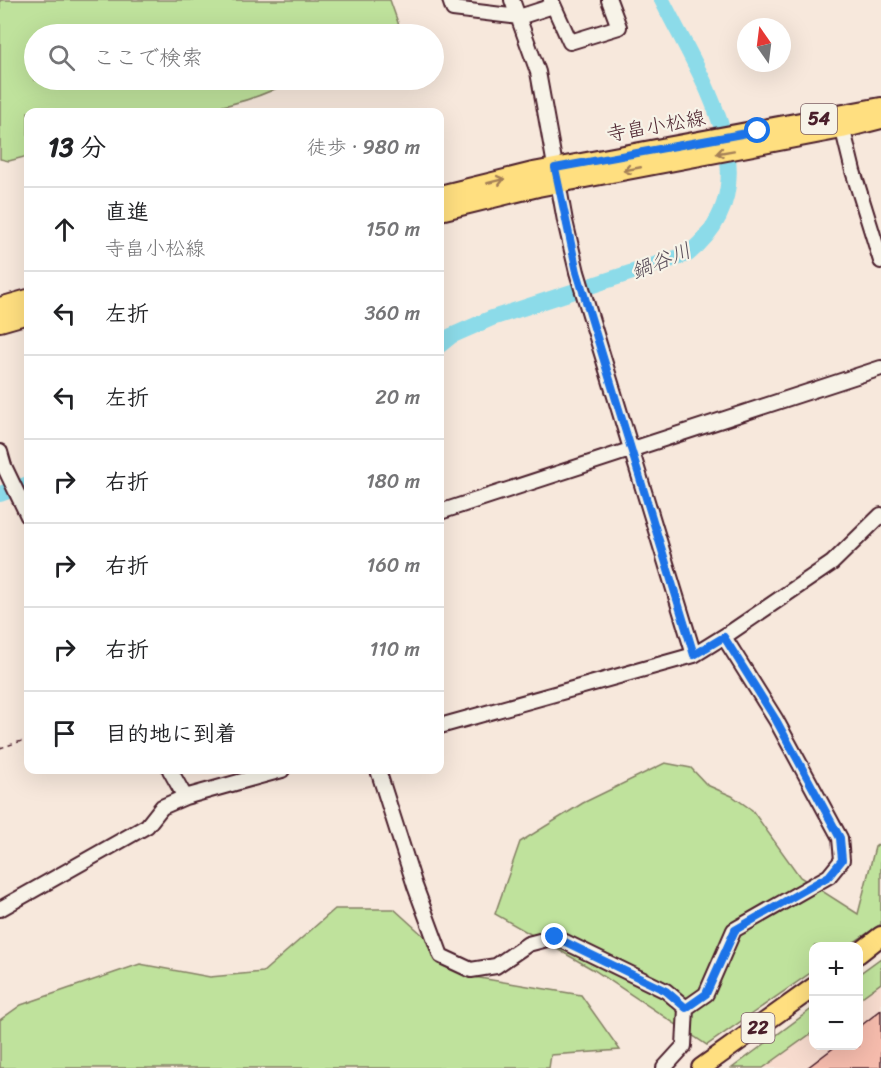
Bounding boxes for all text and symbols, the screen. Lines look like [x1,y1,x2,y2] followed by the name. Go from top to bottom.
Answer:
[737,18,791,72] north arrow
[24,24,444,90] search box
[93,38,203,77] text: ここで検索
[45,41,78,74] icon: search
[604,100,708,152] street label: 寺畠小松線
[801,104,837,134] road number: 54
[744,117,770,143] route start
[48,124,106,170] text: 13 分
[307,130,420,165] text: 徒歩 · 980 m
[715,146,735,157] one-way arrow
[622,164,642,175] one-way arrow
[486,175,505,186] one-way arrow
[105,192,149,231] text: 直進
[366,212,420,247] text: 150 m
[48,213,81,246] icon: ahead
[105,231,205,266] text: 寺畠小松線
[625,232,697,290] water label: 鍋谷川
[105,294,149,333] text: 左折
[364,296,420,331] text: 360 m
[48,297,81,330] icon: left
[105,378,149,417] text: 左折
[375,380,420,415] text: 20 m
[48,381,81,414] icon: left
[105,462,149,501] text: 右折
[366,464,420,499] text: 180 m
[48,465,81,498] icon: right
[105,546,149,585] text: 右折
[367,548,420,583] text: 160 m
[48,549,81,582] icon: right
[105,630,149,669] text: 右折
[370,632,420,667] text: 110 m
[48,633,81,666] icon: right
[105,714,237,753] text: 目的地に到着
[48,717,81,750] icon: arrive
[541,923,567,949] route end
[809,942,863,1050] map controls
[809,942,863,996] button: +
[809,996,863,1050] button: −
[742,1013,774,1043] road number: 22

